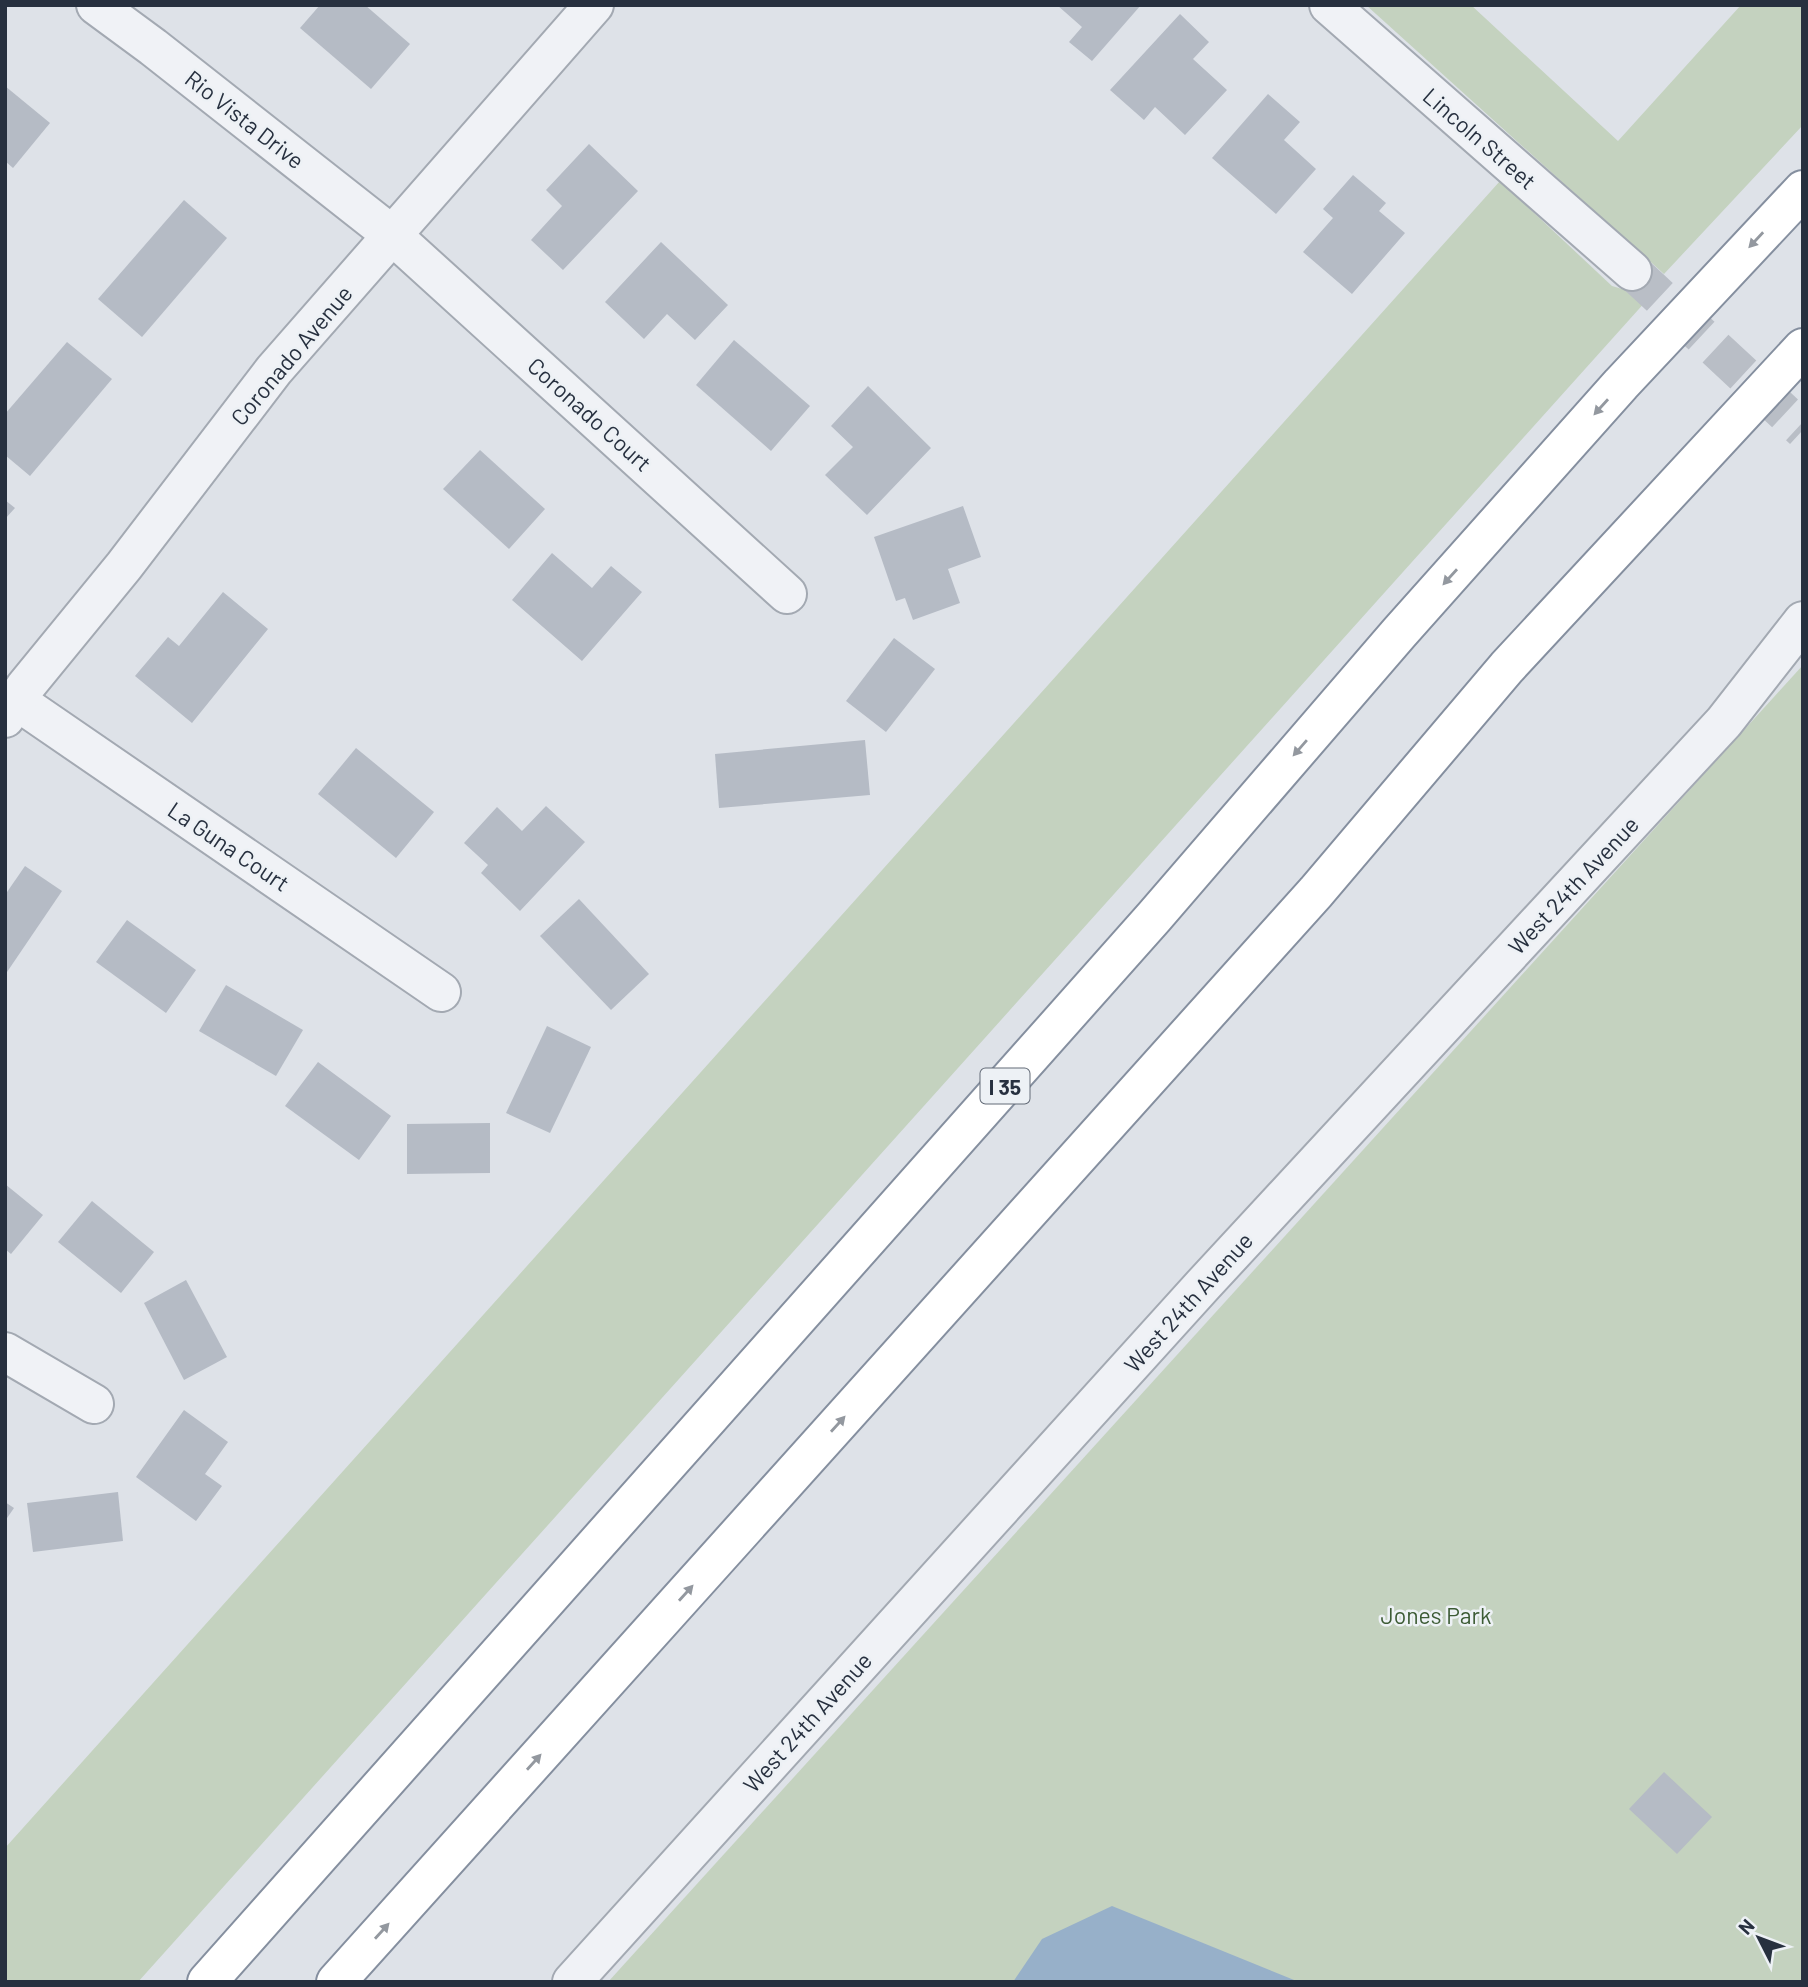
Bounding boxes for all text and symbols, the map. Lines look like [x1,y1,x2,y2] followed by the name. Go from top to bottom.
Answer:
[180,64,310,174] street label: Rio Vista Drive
[1418,81,1542,195] street label: Lincoln Street
[1748,231,1764,249] one-way arrow
[224,279,358,431] street label: Coronado Avenue
[522,351,658,477] street label: Coronado Court
[1593,398,1609,416] one-way arrow
[1442,568,1458,585] one-way arrow
[1292,739,1308,757] one-way arrow
[163,795,295,897] street label: La Guna Court
[1502,810,1644,960] street label: West 24th Avenue
[981,1068,1030,1104] road number: I 35
[1118,1226,1258,1378] street label: West 24th Avenue
[830,1415,846,1433] one-way arrow
[678,1584,694,1602] one-way arrow
[1381,1601,1491,1629] park label: Jones Park
[737,1646,877,1798] street label: West 24th Avenue
[526,1753,542,1771] one-way arrow
[1724,1903,1794,1973] north arrow
[1733,1914,1759,1939] text: N
[374,1922,390,1940] one-way arrow

